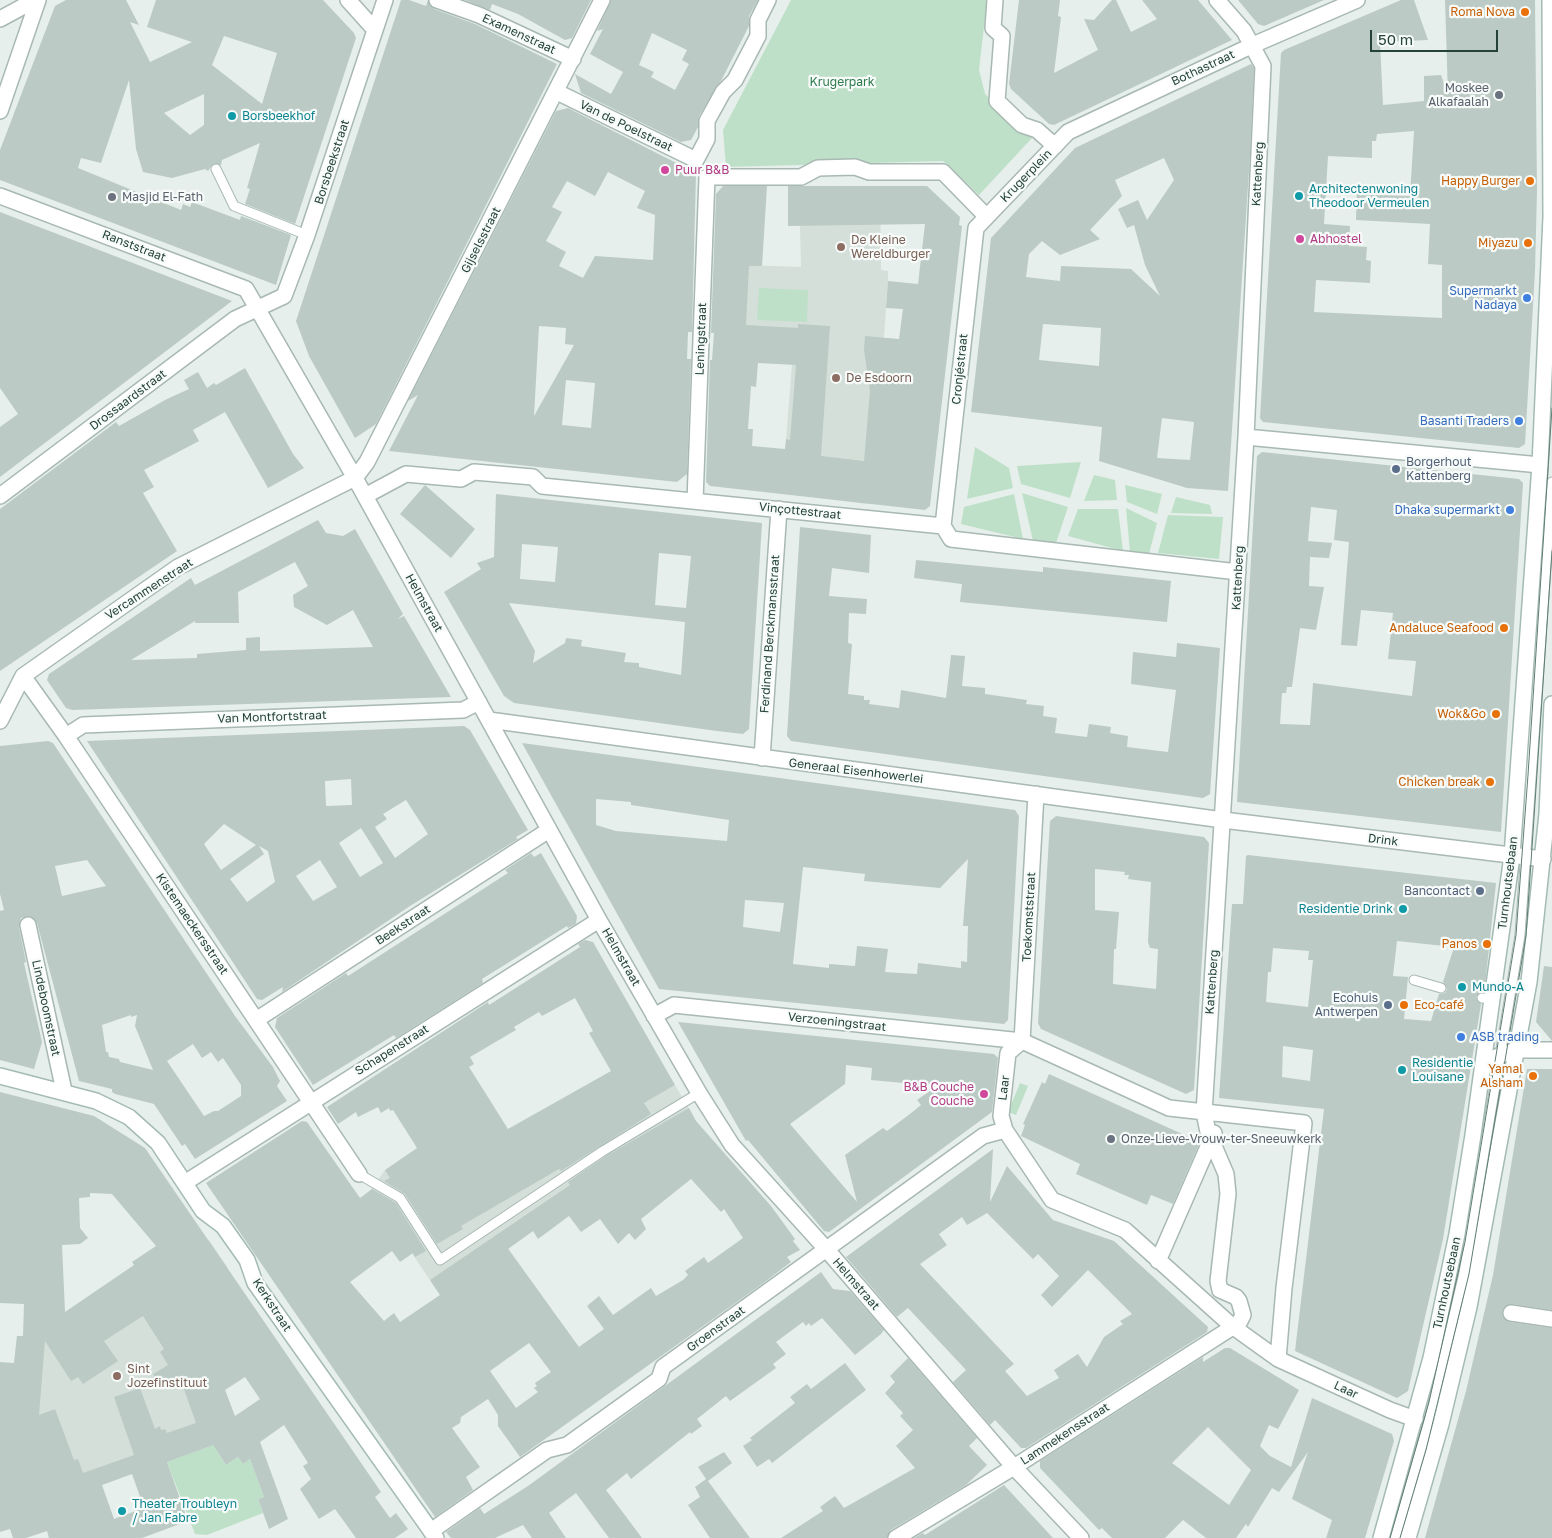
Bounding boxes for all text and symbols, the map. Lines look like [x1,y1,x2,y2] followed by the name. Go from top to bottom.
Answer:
[1450,5,1515,19] place label: Roma Nova
[1519,6,1531,18] marker: Roma Nova
[480,11,558,57] street label: Examenstraat
[1372,20,1500,52] scale bar
[1378,30,1413,48] text: 50 m
[1169,47,1237,89] street label: Bothastraat
[810,75,874,89] park label: Krugerpark
[1428,81,1489,109] place label: Moskee Alkafaalah
[1493,89,1505,101] marker: Moskee Alkafaalah
[577,97,675,155] street label: Van de Poelstraat
[242,109,315,123] place label: Borsbeekhof
[226,110,238,122] marker: Borsbeekhof
[312,118,352,206] street label: Borsbeekstraat
[1249,141,1267,207] street label: Kattenberg
[997,147,1055,205] street label: Krugerplein
[675,163,729,177] place label: Puur B&B
[659,164,671,176] marker: Puur B&B
[1441,174,1520,188] place label: Happy Burger
[1524,175,1536,187] marker: Happy Burger
[1309,182,1429,210] place label: Architectenwoning Theodoor Vermeulen
[122,190,203,204] place label: Masjid El-Fath
[1293,190,1305,202] marker: Architectenwoning Theodoor Vermeulen
[106,191,118,203] marker: Masjid El-Fath
[458,204,504,276] street label: Gijselsstraat
[100,227,168,265] street label: Ranststraat
[1310,232,1362,246] place label: Abhostel
[851,233,930,261] place label: De Kleine Wereldburger
[1294,233,1306,245] marker: Abhostel
[1478,236,1518,250] place label: Miyazu
[1522,237,1534,249] marker: Miyazu
[835,241,847,253] marker: De Kleine Wereldburger
[1449,284,1517,312] place label: Supermarkt Nadaya
[1521,292,1533,304] marker: Supermarkt Nadaya
[693,302,709,376] street label: Leningstraat
[949,333,971,405] street label: Cronjéstraat
[87,366,169,434] street label: Drossaardstraat
[846,371,912,385] place label: De Esdoorn
[830,372,842,384] marker: De Esdoorn
[1420,414,1509,428] place label: Basanti Traders
[1513,415,1525,427] marker: Basanti Traders
[1406,455,1471,483] place label: Borgerhout Kattenberg
[1390,463,1402,475] marker: Borgerhout Kattenberg
[758,500,842,522] street label: Vinçottestraat
[1394,503,1500,517] place label: Dhaka supermarkt
[1504,504,1516,516] marker: Dhaka supermarkt
[1229,545,1247,611] street label: Kattenberg
[757,554,783,714] street label: Ferdinand Berckmansstraat
[102,555,196,623] street label: Vercammenstraat
[402,571,446,635] street label: Helmstraat
[1389,621,1494,635] place label: Andaluce Seafood
[1498,622,1510,634] marker: Andaluce Seafood
[1437,707,1486,721] place label: Wok&Go
[217,708,327,726] street label: Van Montfortstraat
[1490,708,1502,720] marker: Wok&Go
[788,756,924,786] street label: Generaal Eisenhowerlei
[1398,775,1480,789] place label: Chicken break
[1484,776,1496,788] marker: Chicken break
[1367,831,1399,849] street label: Drink
[1495,835,1521,931] street label: Turnhoutsebaan
[153,871,231,977] street label: Kistemaeckersstraat
[1019,872,1039,962] street label: Toekomststraat
[1404,884,1470,898] place label: Bancontact
[1474,885,1486,897] marker: Bancontact
[373,902,433,948] street label: Beekstraat
[1298,902,1393,916] place label: Residentie Drink
[1397,903,1409,915] marker: Residentie Drink
[599,925,643,989] street label: Helmstraat
[1442,937,1477,951] place label: Panos
[1481,938,1493,950] marker: Panos
[1203,949,1221,1015] street label: Kattenberg
[29,959,63,1057] street label: Lindeboomstraat
[1472,980,1524,994] place label: Mundo-A
[1456,981,1468,993] marker: Mundo-A
[1315,991,1378,1019] place label: Ecohuis Antwerpen
[1414,998,1464,1012] place label: Eco-café
[1382,999,1394,1011] marker: Ecohuis Antwerpen
[1398,999,1410,1011] marker: Eco-café
[787,1010,887,1034] street label: Verzoeningstraat
[353,1022,431,1078] street label: Schapenstraat
[1471,1030,1539,1044] place label: ASB trading
[1455,1031,1467,1043] marker: ASB trading
[1412,1056,1473,1084] place label: Residentie Louisane
[1480,1062,1523,1090] place label: Yamal Alsham
[1396,1064,1408,1076] marker: Residentie Louisane
[1527,1070,1539,1082] marker: Yamal Alsham
[995,1075,1013,1101] street label: Laar
[903,1080,974,1108] place label: B&B Couche Couche
[978,1088,990,1100] marker: B&B Couche Couche
[1121,1132,1322,1146] place label: Onze-Lieve-Vrouw-ter-Sneeuwkerk
[1105,1133,1117,1145] marker: Onze-Lieve-Vrouw-ter-Sneeuwkerk
[1430,1236,1464,1330] street label: Turnhoutsebaan
[829,1255,883,1313] street label: Helmstraat
[250,1276,294,1334] street label: Kerkstraat
[684,1303,748,1355] street label: Groenstraat
[127,1362,207,1390] place label: Sint Jozefinstituut
[111,1370,123,1382] marker: Sint Jozefinstituut
[1332,1378,1360,1402] street label: Laar
[1018,1400,1112,1468] street label: Lammekensstraat
[132,1497,237,1525] place label: Theater Troubleyn / Jan Fabre
[116,1505,128,1517] marker: Theater Troubleyn / Jan Fabre

